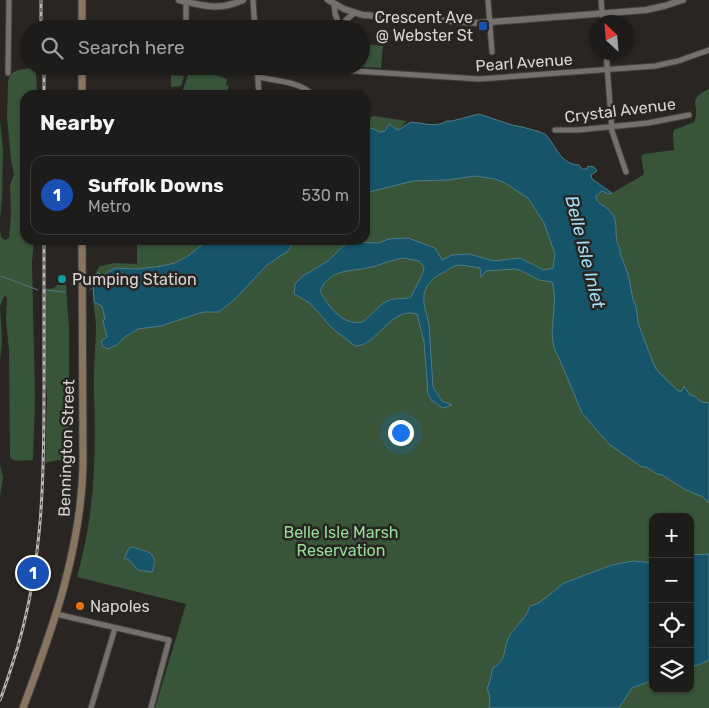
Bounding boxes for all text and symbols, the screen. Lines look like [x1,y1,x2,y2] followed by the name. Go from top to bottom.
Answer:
[374,8,473,45] place label: Crescent Ave @ Webster St
[589,15,634,60] north arrow
[20,20,370,75] search box
[477,20,489,32] marker: Crescent Ave @ Webster St
[38,34,66,62] icon: search
[78,36,185,59] text: Search here
[475,50,573,75] street label: Pearl Avenue
[563,94,677,127] street label: Crystal Avenue
[40,110,115,135] text: Nearby
[88,174,224,197] text: Suffolk Downs
[53,186,61,205] text: 1
[302,186,349,205] text: 530 m
[560,193,610,312] water label: Belle Isle Inlet
[88,197,131,216] text: Metro
[72,270,197,289] place label: Pumping Station
[56,273,68,285] marker: Pumping Station
[55,379,78,517] street label: Bennington Street
[388,420,414,446] your location
[649,513,694,693] map controls
[649,513,694,558] button: +
[283,523,399,560] park label: Belle Isle Marsh Reservation
[17,554,49,592] pin: 1
[649,558,694,603] button: −
[90,597,150,616] place label: Napoles
[74,600,86,612] marker: Napoles
[649,603,694,648] button: locate
[649,648,694,693] button: layers

